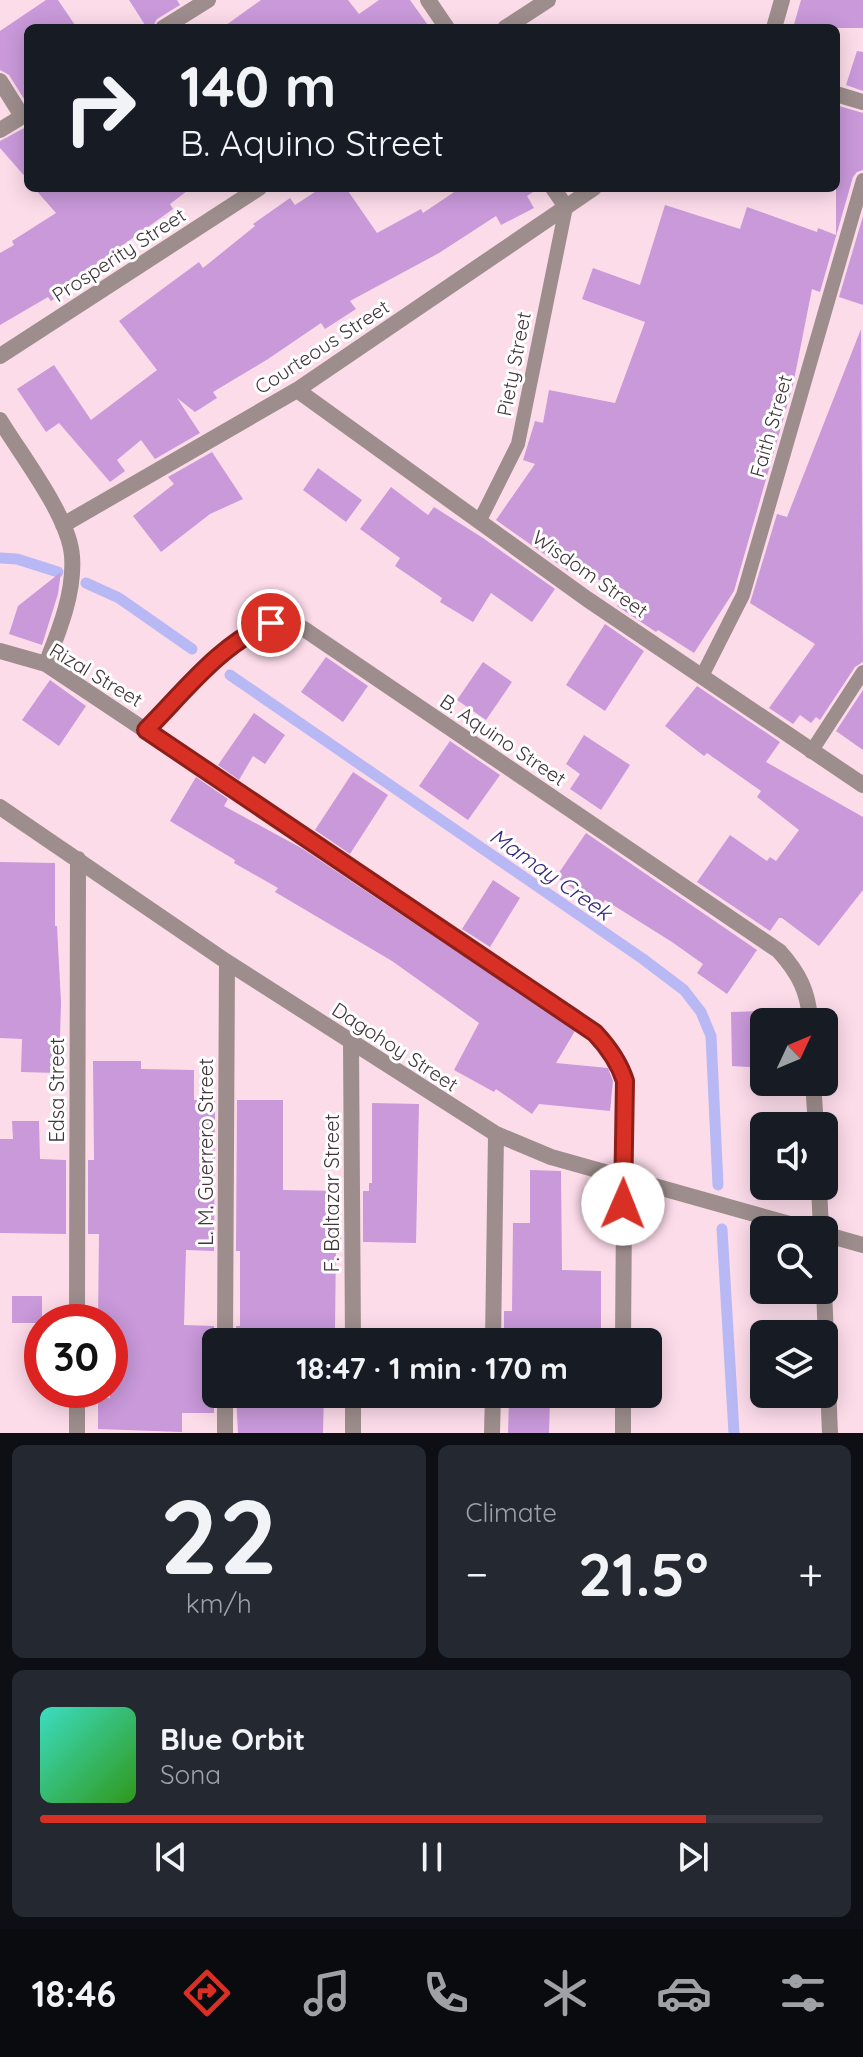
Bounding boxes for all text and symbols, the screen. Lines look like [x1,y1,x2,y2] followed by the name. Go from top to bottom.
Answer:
[180,51,336,121] text: 140 m
[48,56,152,160] icon: right
[180,120,444,165] text: B. Aquino Street
[47,202,190,307] street label: Prosperity Street
[250,294,394,399] street label: Courteous Street
[491,309,536,418] street label: Piety Street
[744,371,797,480] street label: Faith Street
[528,524,653,623] street label: Wisdom Street
[237,589,305,657] pin
[249,601,293,645] icon: arrive
[45,637,147,712] street label: Rizal Street
[436,688,571,791] street label: B. Aquino Street
[485,822,619,928] water label: Mamay Creek
[327,996,463,1097] street label: Dagohoy Street
[750,1008,838,1096] north arrow
[750,1008,838,1408] map controls
[44,1037,69,1143] street label: Edsa Street
[193,1058,218,1246] street label: L. M. Guerrero Street
[750,1112,838,1200] button: sound
[319,1114,344,1272] street label: F. Baltazar Street
[581,1162,665,1246] position arrow
[750,1216,838,1304] button: search
[24,1304,128,1408] speed limit sign: 30
[750,1320,838,1408] button: layers
[296,1349,568,1387] text: 18:47 · 1 min · 170 m
[160,1470,278,1600] text: 22
[466,1496,557,1529] text: Climate
[578,1536,709,1611] text: 21.5°
[466,1546,488,1601] text: −
[798,1546,823,1601] text: +
[186,1587,252,1620] text: km/h
[160,1720,305,1758] text: Blue Orbit
[160,1758,221,1791] text: Sona
[149,1835,193,1879] icon: previous
[410,1835,454,1879] icon: pause
[671,1835,715,1879] icon: next
[179,1965,235,2021] icon: directions
[299,1965,355,2021] icon: music
[418,1965,474,2021] icon: phone
[537,1965,593,2021] icon: climate
[656,1965,712,2021] icon: car
[775,1965,831,2021] icon: filters
[32,1971,116,2016] text: 18:46

